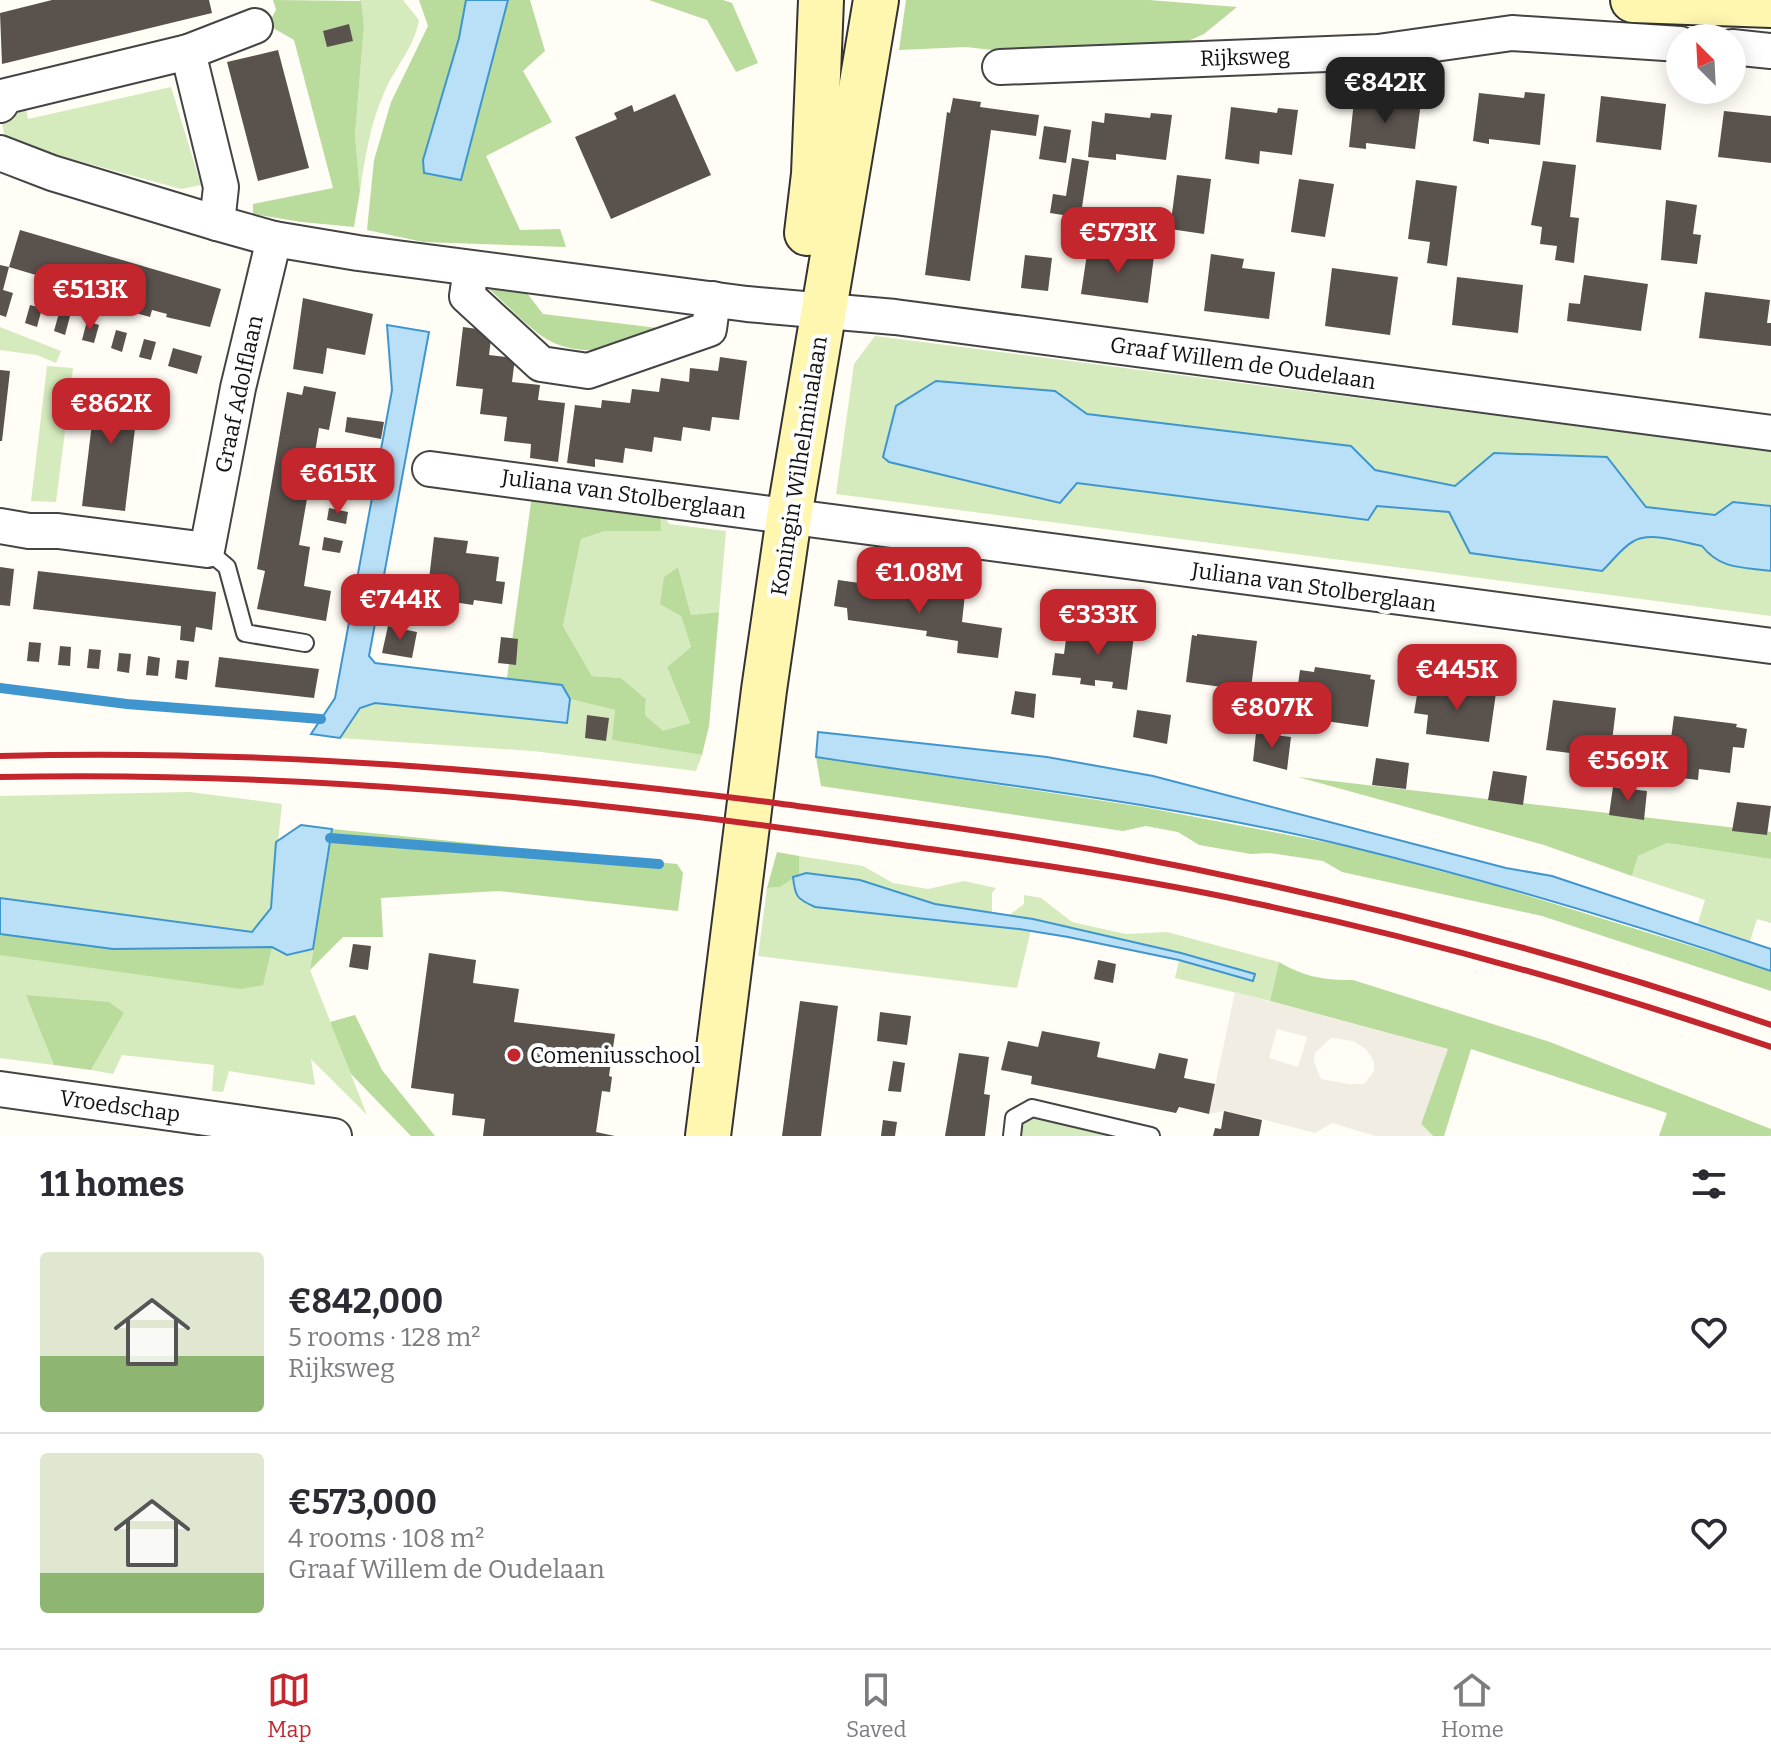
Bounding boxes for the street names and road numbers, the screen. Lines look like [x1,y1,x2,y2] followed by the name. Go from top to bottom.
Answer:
[1199,42,1291,72] street label: Rijksweg
[209,313,269,475] street label: Graaf Adolflaan
[1108,331,1378,395] street label: Graaf Willem de Oudelaan
[765,334,833,598] street label: Koningin Wilhelminalaan
[499,463,748,525] street label: Juliana van Stolberglaan
[1189,556,1438,618] street label: Juliana van Stolberglaan
[58,1084,182,1128] street label: Vroedschap

